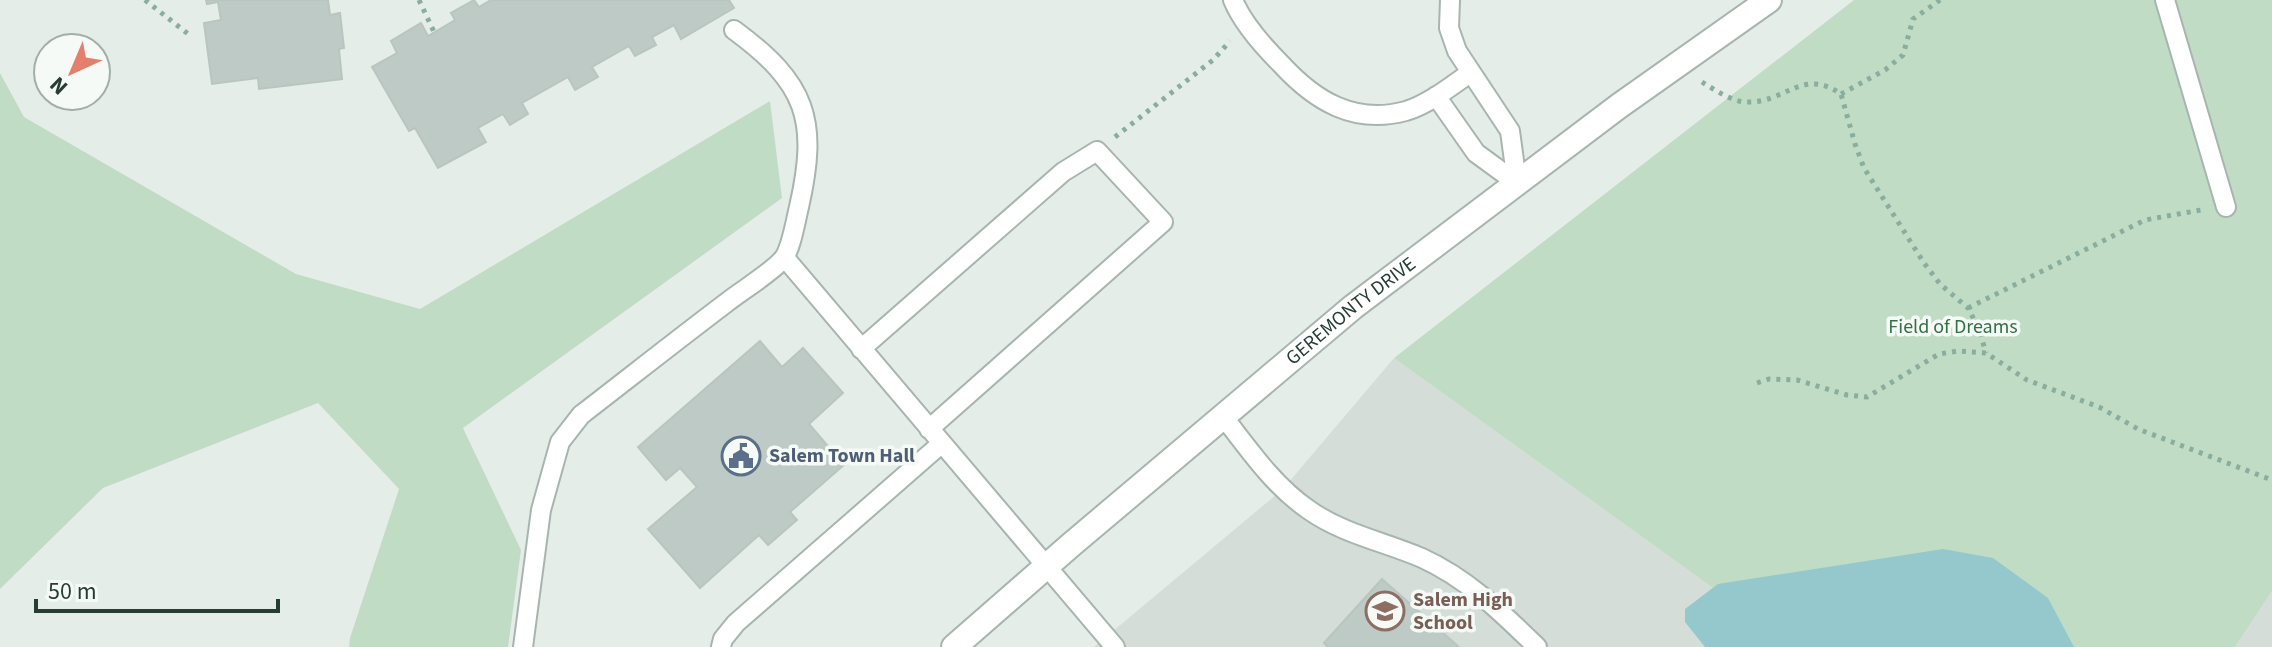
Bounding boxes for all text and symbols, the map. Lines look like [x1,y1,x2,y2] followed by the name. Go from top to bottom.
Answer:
[32,32,112,112] north arrow
[42,69,75,102] text: N
[1280,250,1422,372] street label: GEREMONTY DRIVE
[1888,313,2018,341] park label: Field of Dreams
[720,435,762,477] public building icon: Salem Town Hall
[769,442,915,470] place label: Salem Town Hall
[36,563,278,613] scale bar
[48,574,97,609] text: 50 m
[1413,586,1513,637] place label: Salem High School
[1364,590,1406,632] school or university icon: Salem High School

